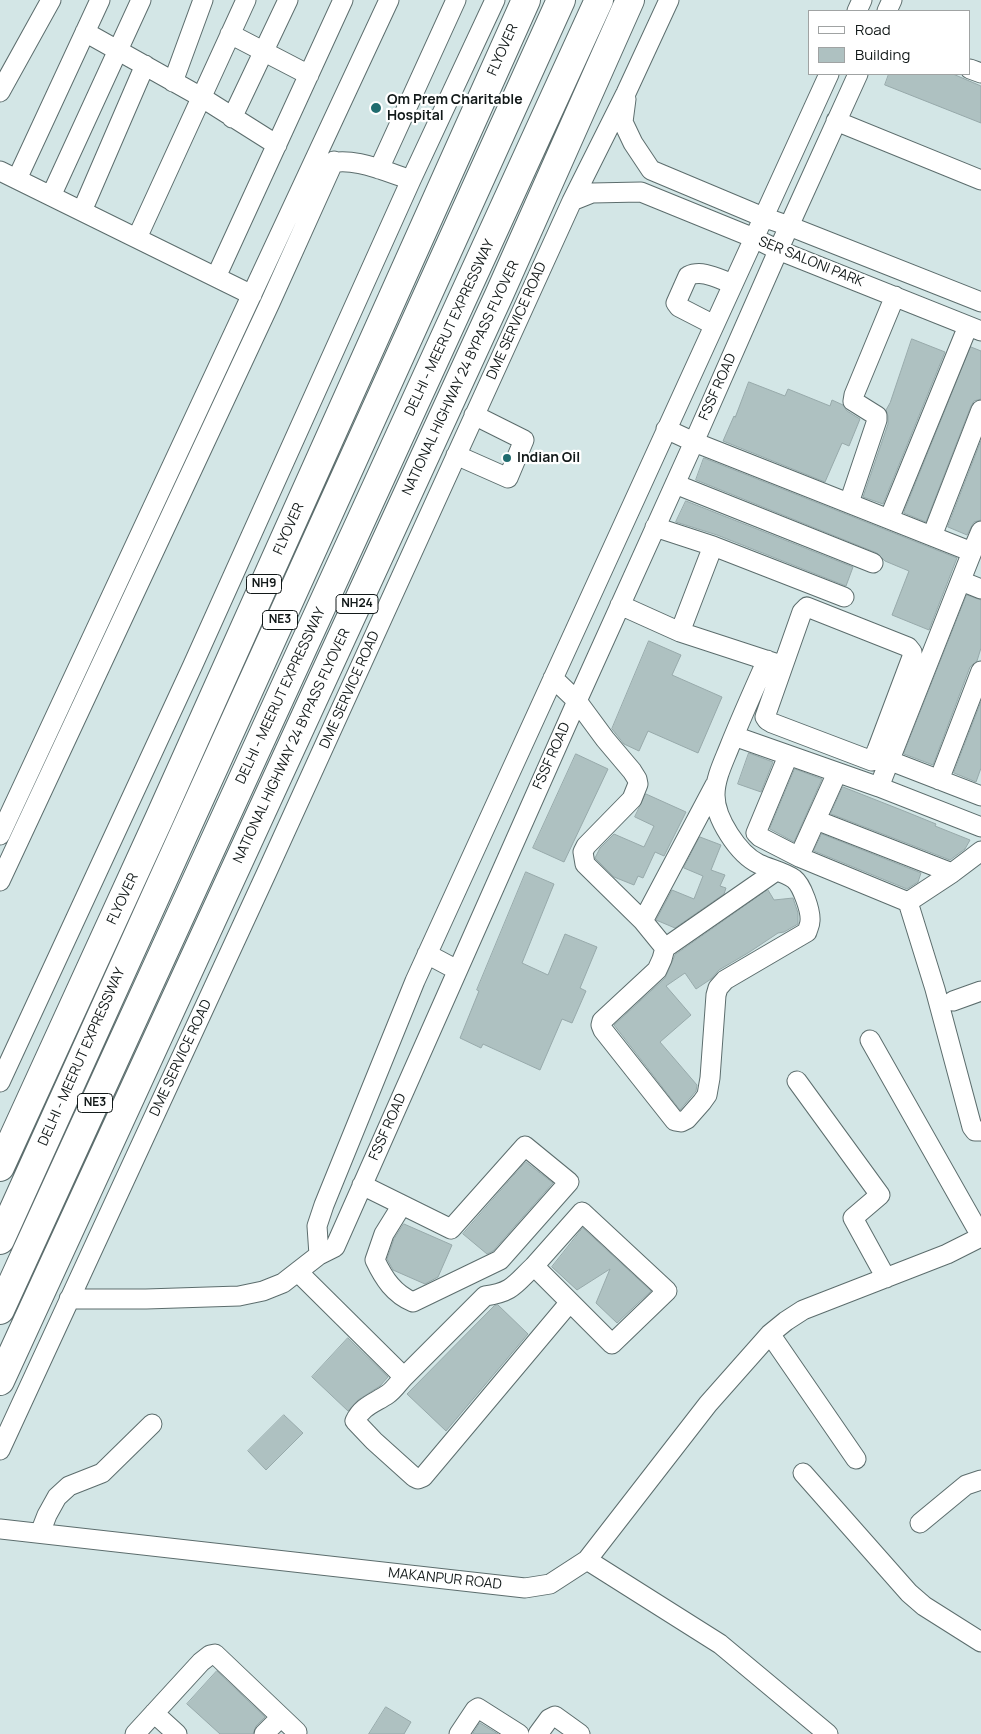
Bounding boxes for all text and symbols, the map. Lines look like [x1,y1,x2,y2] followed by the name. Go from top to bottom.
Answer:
[808,10,971,75] legend
[855,19,891,40] text: Road
[484,21,522,79] street label: FLYOVER
[855,44,910,65] text: Building
[387,92,523,124] place label: Om Prem Charitable Hospital
[369,101,383,115] marker: Om Prem Charitable Hospital
[756,233,866,291] street label: SER SALONI PARK
[402,237,498,419] street label: DELHI - MEERUT EXPRESSWAY
[399,258,523,498] street label: NATIONAL HIGHWAY 24 BYPASS FLYOVER
[484,260,550,382] street label: DME SERVICE ROAD
[696,351,740,423] street label: FSSF ROAD
[517,450,580,466] place label: Indian Oil
[501,452,513,464] marker: Indian Oil
[270,500,308,558] street label: FLYOVER
[246,574,282,594] road number: NH9
[336,594,378,614] road number: NH24
[233,605,329,787] street label: DELHI - MEERUT EXPRESSWAY
[262,610,298,630] road number: NE3
[230,626,354,866] street label: NATIONAL HIGHWAY 24 BYPASS FLYOVER
[317,629,383,751] street label: DME SERVICE ROAD
[530,720,574,792] street label: FSSF ROAD
[104,871,142,927] street label: FLYOVER
[35,965,129,1149] street label: DELHI - MEERUT EXPRESSWAY
[147,997,215,1119] street label: DME SERVICE ROAD
[366,1091,410,1163] street label: FSSF ROAD
[78,1094,112,1112] road number: NE3
[387,1565,503,1593] street label: MAKANPUR ROAD

